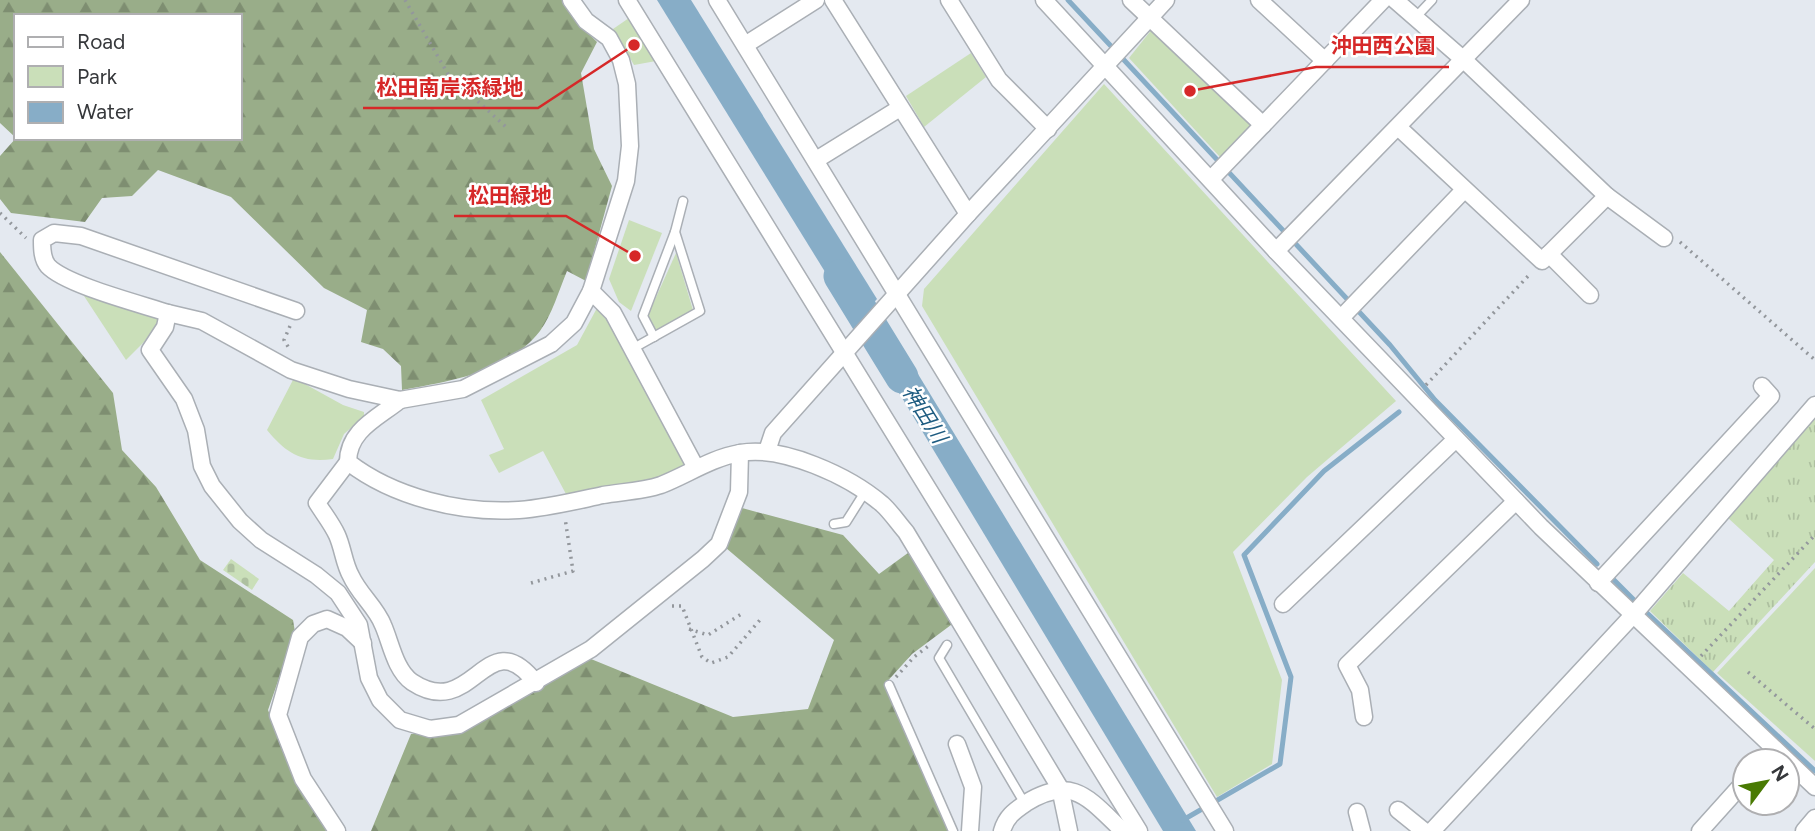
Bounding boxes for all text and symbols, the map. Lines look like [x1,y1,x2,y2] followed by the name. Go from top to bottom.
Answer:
[14,14,242,140] legend
[1316,25,1449,67] callout: 沖田西公園
[77,29,125,54] text: Road
[1331,33,1436,58] text: 沖田西公園
[77,64,118,89] text: Park
[363,66,538,108] callout: 松田南岸添緑地
[377,75,524,100] text: 松田南岸添緑地
[77,99,133,124] text: Water
[454,174,566,216] callout: 松田緑地
[468,183,552,208] text: 松田緑地
[898,381,953,449] water label: 神田川
[1731,747,1801,817] north arrow
[1766,761,1794,786] text: N

